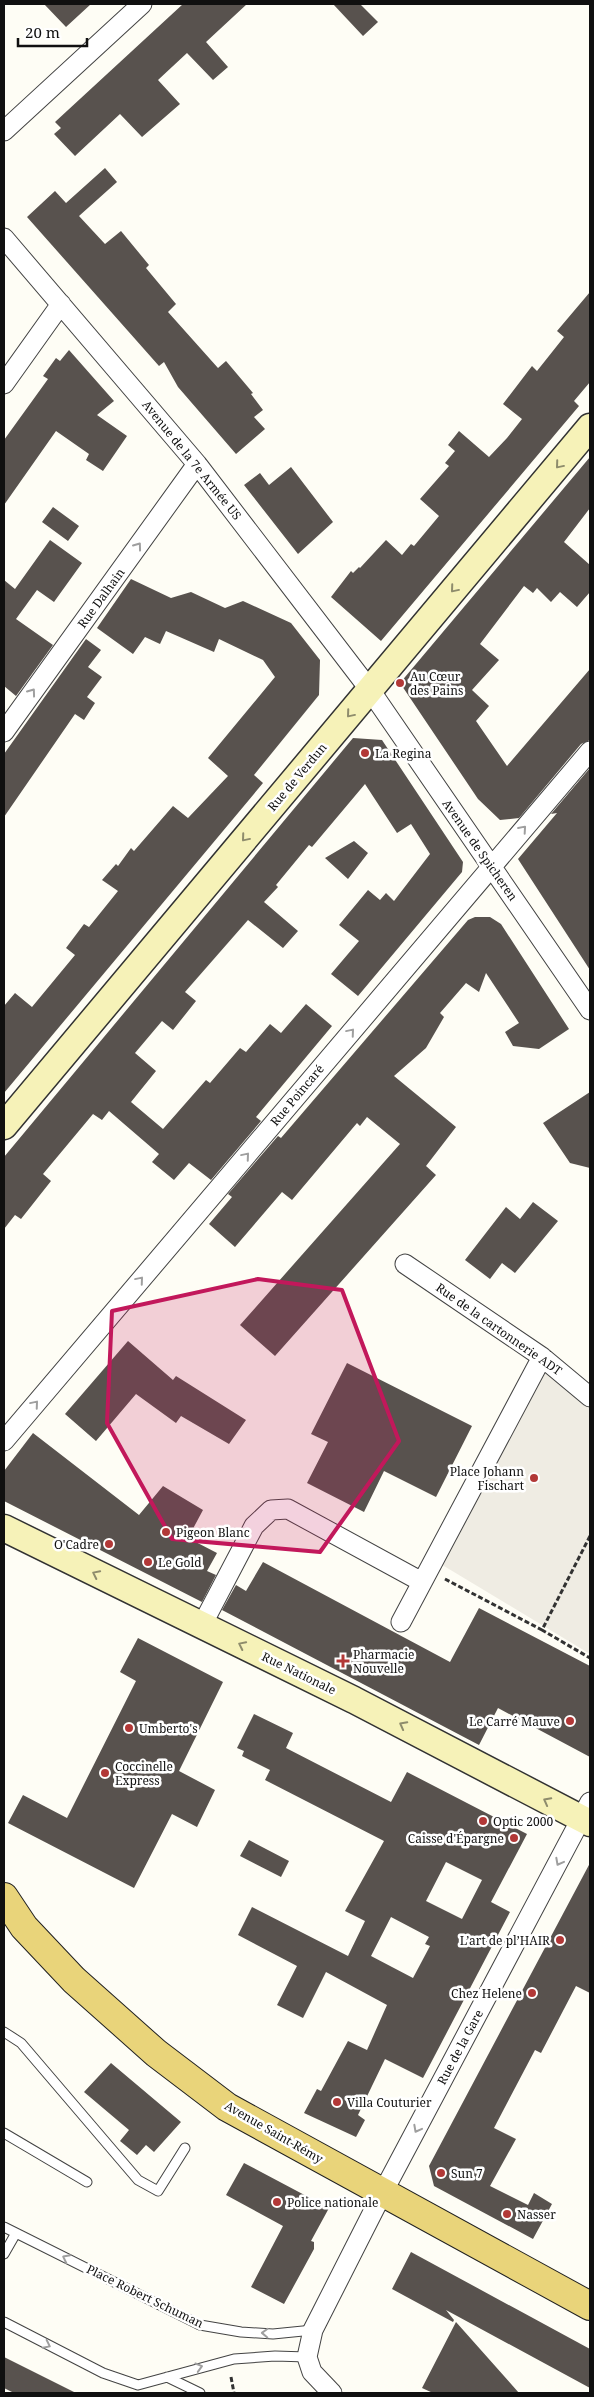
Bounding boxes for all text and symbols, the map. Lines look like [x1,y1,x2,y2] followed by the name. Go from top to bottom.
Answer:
[18,15,86,47] scale bar
[25,22,60,42] text: 20 m
[138,397,246,523] street label: Avenue de la 7e Armée US
[556,459,565,468] one-way arrow
[132,542,141,552] one-way arrow
[73,564,129,631] street label: Rue Dalhain
[452,583,460,592] one-way arrow
[410,668,463,699] place label: Au Cœur des Pains
[394,677,406,689] marker: Au Cœur des Pains
[26,688,35,698] one-way arrow
[347,708,356,717] one-way arrow
[263,739,331,815] street label: Rue de Verdun
[375,745,432,762] place label: La Regina
[359,747,371,759] marker: La Regina
[439,796,522,904] street label: Avenue de Spicheren
[517,826,526,835] one-way arrow
[243,832,251,841] one-way arrow
[345,1029,353,1038] one-way arrow
[266,1061,328,1129] street label: Rue Poincaré
[240,1152,249,1161] one-way arrow
[135,1276,144,1285] one-way arrow
[433,1279,566,1379] street label: Rue de la cartonnerie ADT
[30,1400,39,1409] one-way arrow
[450,1463,524,1494] place label: Place Johann Fischart
[528,1472,540,1484] marker: Place Johann Fischart
[176,1524,250,1541] place label: Pigeon Blanc
[160,1526,172,1538] marker: Pigeon Blanc
[54,1536,99,1553] place label: O'Cadre
[103,1538,115,1550] marker: O'Cadre
[158,1554,202,1571] place label: Le Gold
[142,1556,154,1568] marker: Le Gold
[92,1570,101,1580] one-way arrow
[238,1641,247,1651] one-way arrow
[353,1646,415,1677] place label: Pharmacie Nouvelle
[259,1648,339,1698] street label: Rue Nationale
[337,1655,349,1667] marker: Pharmacie Nouvelle
[469,1713,560,1730] place label: Le Carré Mauve
[564,1715,576,1727] marker: Le Carré Mauve
[139,1720,198,1737] place label: Umberto's
[123,1722,135,1734] marker: Umberto's
[399,1722,408,1732] one-way arrow
[115,1758,173,1789] place label: Coccinelle Express
[99,1767,111,1779] marker: Coccinelle Express
[543,1797,552,1807] one-way arrow
[493,1813,553,1830] place label: Optic 2000
[477,1815,489,1827] marker: Optic 2000
[408,1830,504,1847] place label: Caisse d'Épargne
[508,1832,520,1844] marker: Caisse d'Épargne
[555,1857,565,1866] one-way arrow
[460,1932,550,1949] place label: L’art de pl’HAIR
[554,1934,566,1946] marker: L’art de pl’HAIR
[451,1985,522,2002] place label: Chez Helene
[526,1987,538,1999] marker: Chez Helene
[433,2006,487,2088] street label: Rue de la Gare
[347,2094,432,2111] place label: Villa Couturier
[331,2096,343,2108] marker: Villa Couturier
[222,2097,326,2167] street label: Avenue Saint-Rémy
[413,2124,423,2133] one-way arrow
[451,2165,483,2182] place label: Sun 7
[435,2167,447,2179] marker: Sun 7
[287,2194,378,2211] place label: Police nationale
[271,2196,283,2208] marker: Police nationale
[517,2206,556,2223] place label: Nasser
[501,2208,513,2220] marker: Nasser
[62,2254,71,2264] one-way arrow
[84,2260,207,2332] street label: Place Robert Schuman
[260,2328,268,2339] one-way arrow
[42,2339,51,2349] one-way arrow
[194,2363,202,2373] one-way arrow

